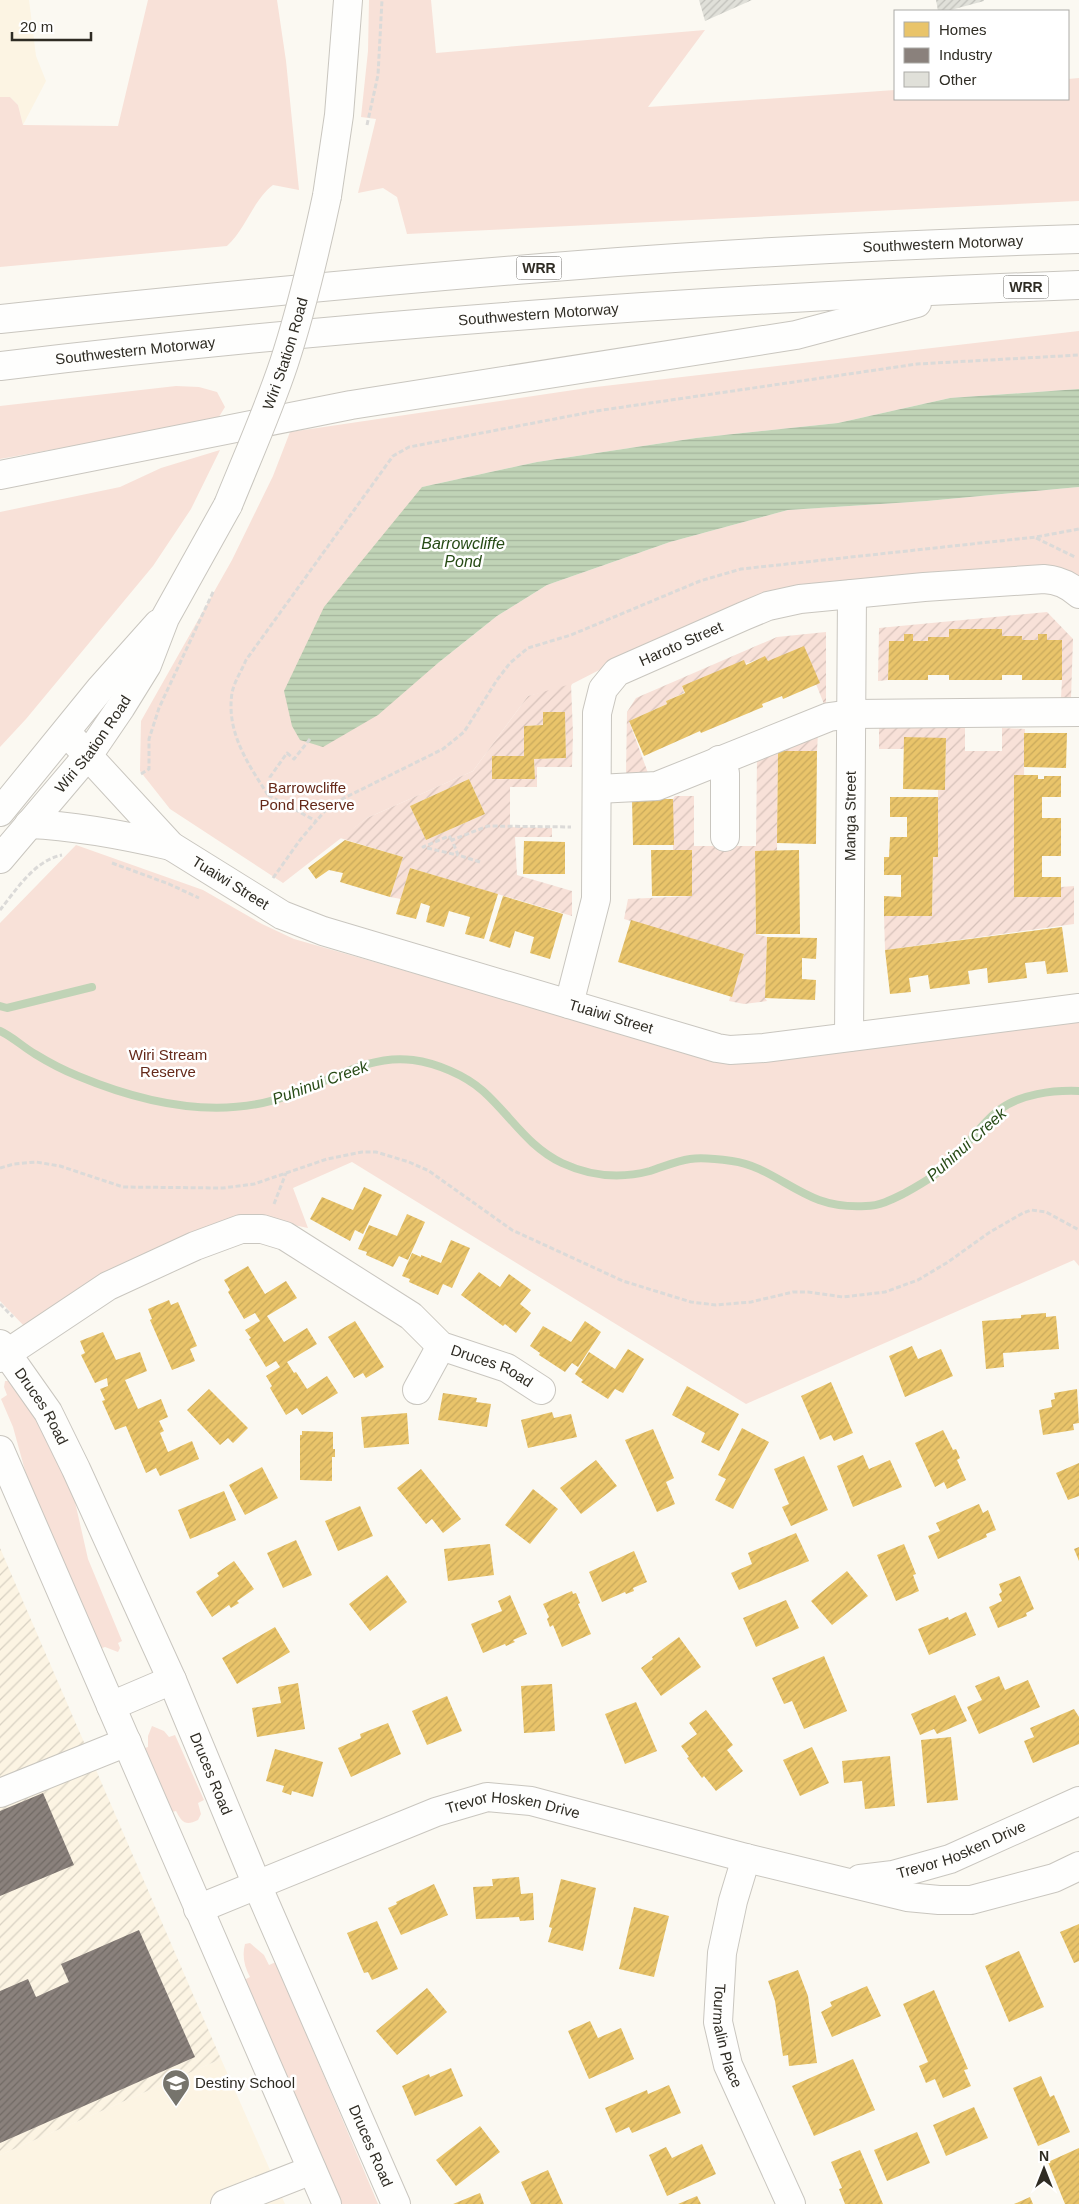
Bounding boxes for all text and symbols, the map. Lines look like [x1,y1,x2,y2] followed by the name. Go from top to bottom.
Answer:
[12,10,91,42] scale bar
[894,10,1069,100] legend
[20,18,53,35] text: 20 m
[939,21,987,38] text: Homes
[939,46,993,63] text: Industry
[939,71,977,88] text: Other
[862,232,1024,255] street label: Southwestern Motorway
[516,256,562,280] road number: WRR
[1004,276,1048,298] road number: WRR
[259,296,311,412] street label: Wiri Station Road
[457,300,620,328] street label: Southwestern Motorway
[54,333,216,367] street label: Southwestern Motorway
[421,535,505,570] water label: Barrowcliffe Pond
[636,617,726,669] street label: Haroto Street
[51,692,134,796] street label: Wiri Station Road
[841,770,859,861] street label: Manga Street
[259,779,355,813] park label: Barrowcliffe Pond Reserve
[189,852,273,913] street label: Tuaiwi Street
[567,995,656,1037] street label: Tuaiwi Street
[129,1046,207,1080] park label: Wiri Stream Reserve
[270,1057,371,1108] water label: Puhinui Creek
[923,1104,1010,1184] water label: Puhinui Creek
[449,1341,536,1390] street label: Druces Road
[11,1364,72,1447] street label: Druces Road
[187,1730,236,1817] street label: Druces Road
[444,1788,582,1822] street label: Trevor Hosken Drive
[895,1817,1028,1882] street label: Trevor Hosken Drive
[710,1983,746,2090] street label: Tourmalin Place
[161,2068,191,2107] school or university icon: Destiny School
[195,2074,295,2091] place label: Destiny School
[346,2102,396,2189] street label: Druces Road
[1019,2144,1069,2194] north arrow
[1039,2148,1049,2164] text: N

